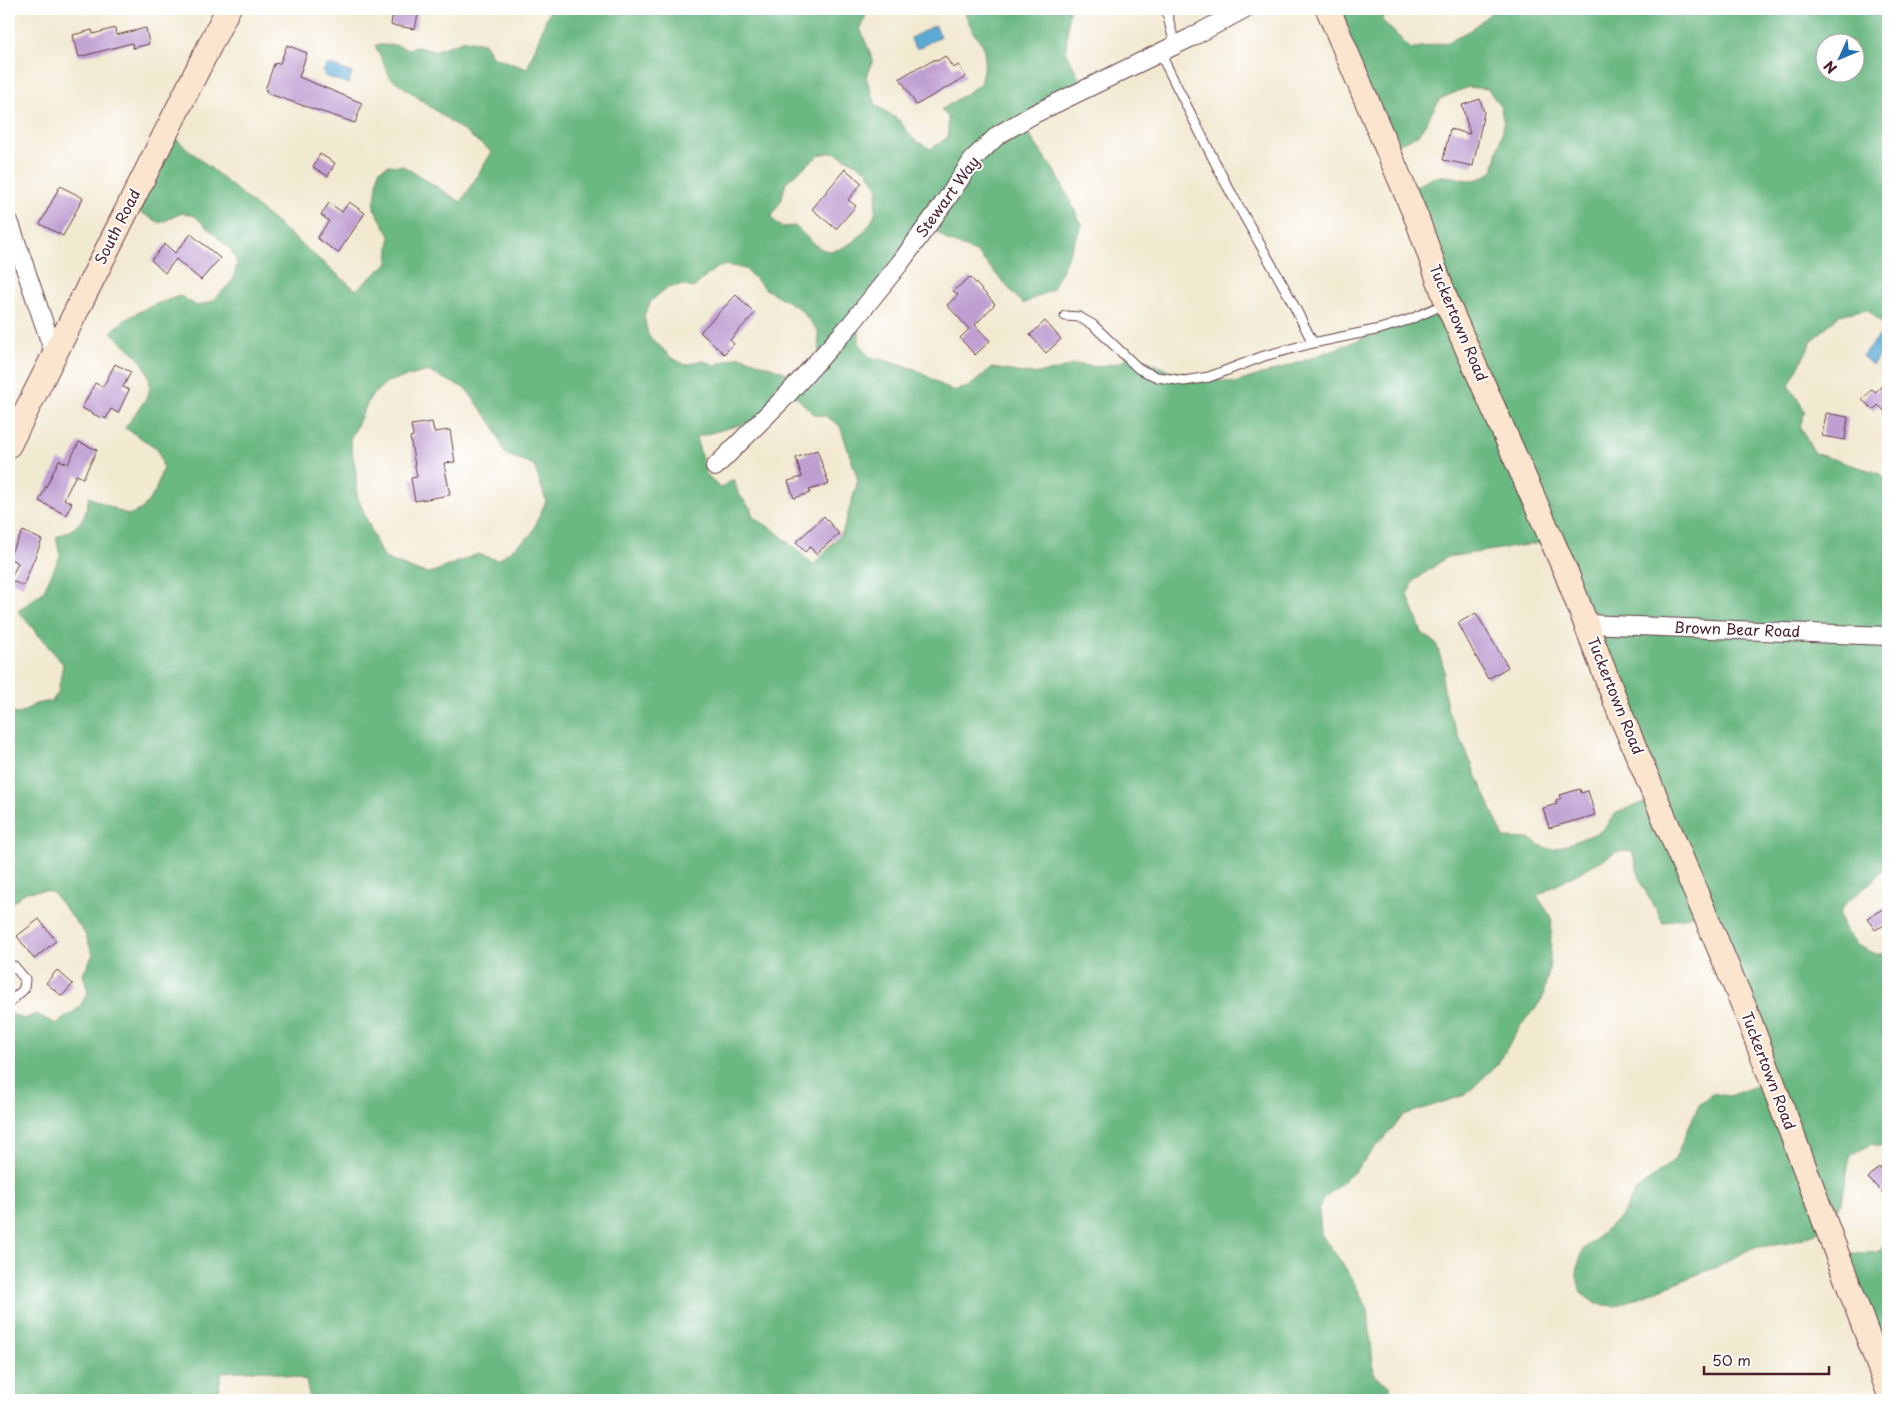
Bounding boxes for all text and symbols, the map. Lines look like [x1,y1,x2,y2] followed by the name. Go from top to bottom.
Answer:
[1814,32,1864,82] north arrow
[1819,56,1842,79] text: N
[909,151,984,242] street label: Stewart Way
[88,185,145,268] street label: South Road
[1424,260,1494,384] street label: Tuckertown Road
[1673,615,1801,642] street label: Brown Bear Road
[1582,633,1650,758] street label: Tuckertown Road
[1736,1008,1803,1133] street label: Tuckertown Road
[1704,1344,1830,1376] scale bar
[1712,1348,1751,1371] text: 50 m

